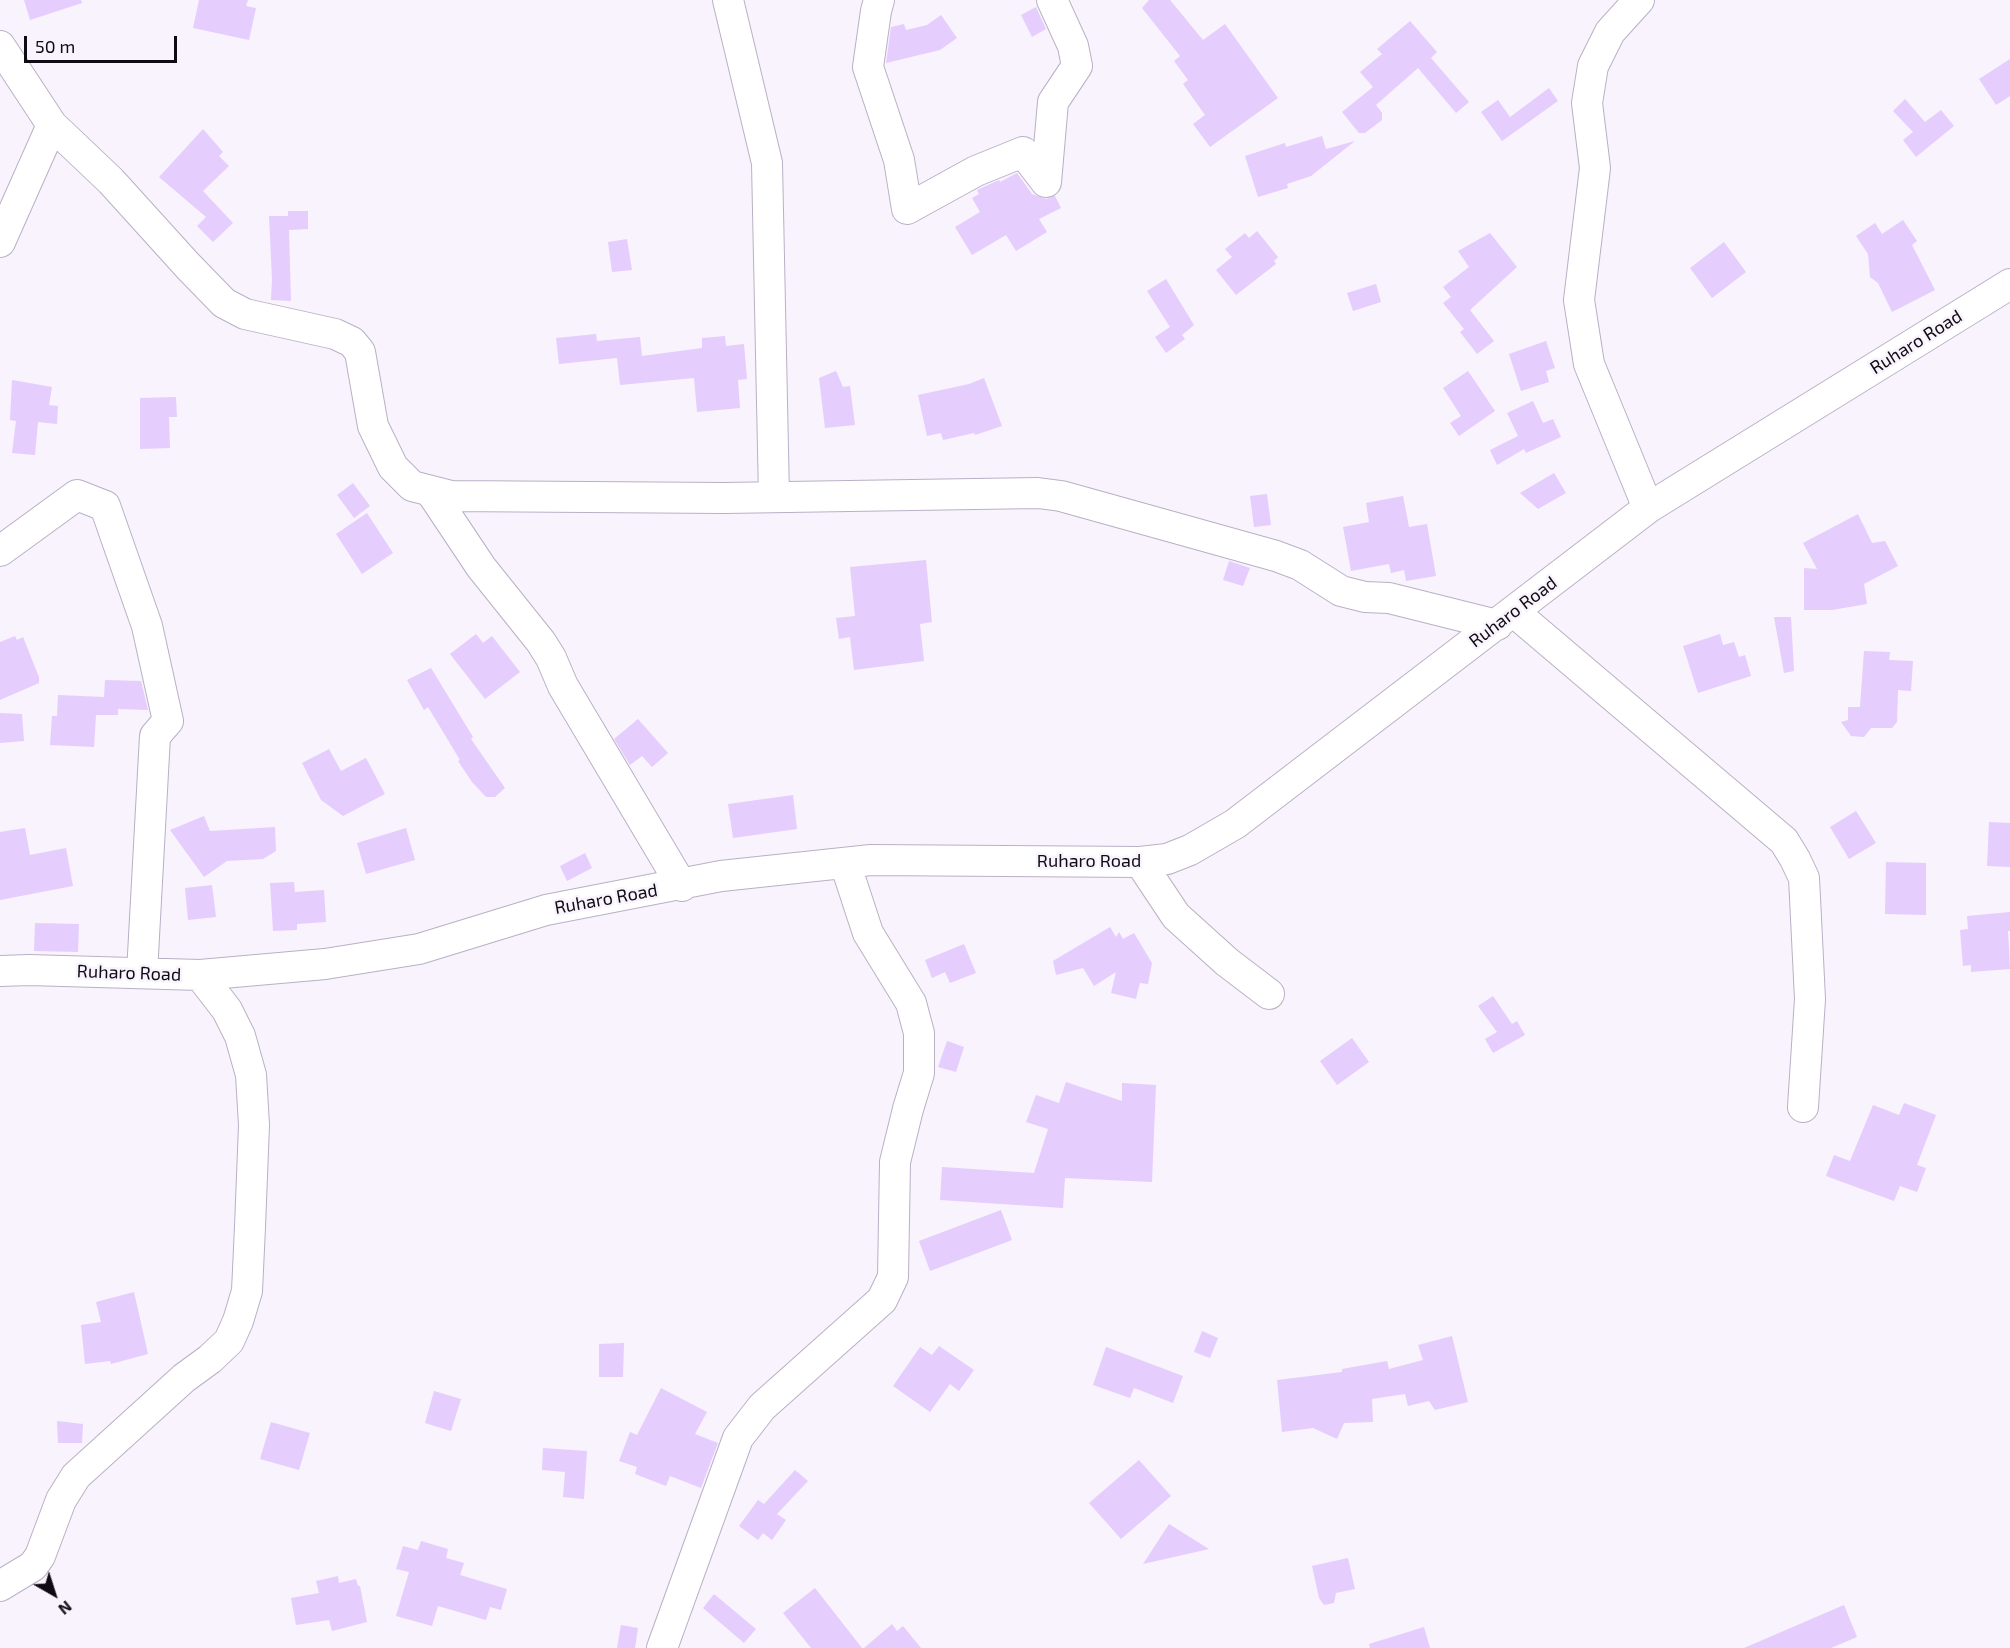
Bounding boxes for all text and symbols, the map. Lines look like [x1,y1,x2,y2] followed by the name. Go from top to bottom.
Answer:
[27,24,180,62] scale bar
[35,35,75,57] text: 50 m
[1866,305,1966,379] street label: Ruharo Road
[1465,572,1561,652] street label: Ruharo Road
[1037,850,1141,872] street label: Ruharo Road
[553,879,659,919] street label: Ruharo Road
[76,960,182,986] street label: Ruharo Road
[24,1564,84,1624] north arrow
[55,1597,76,1619] text: N

